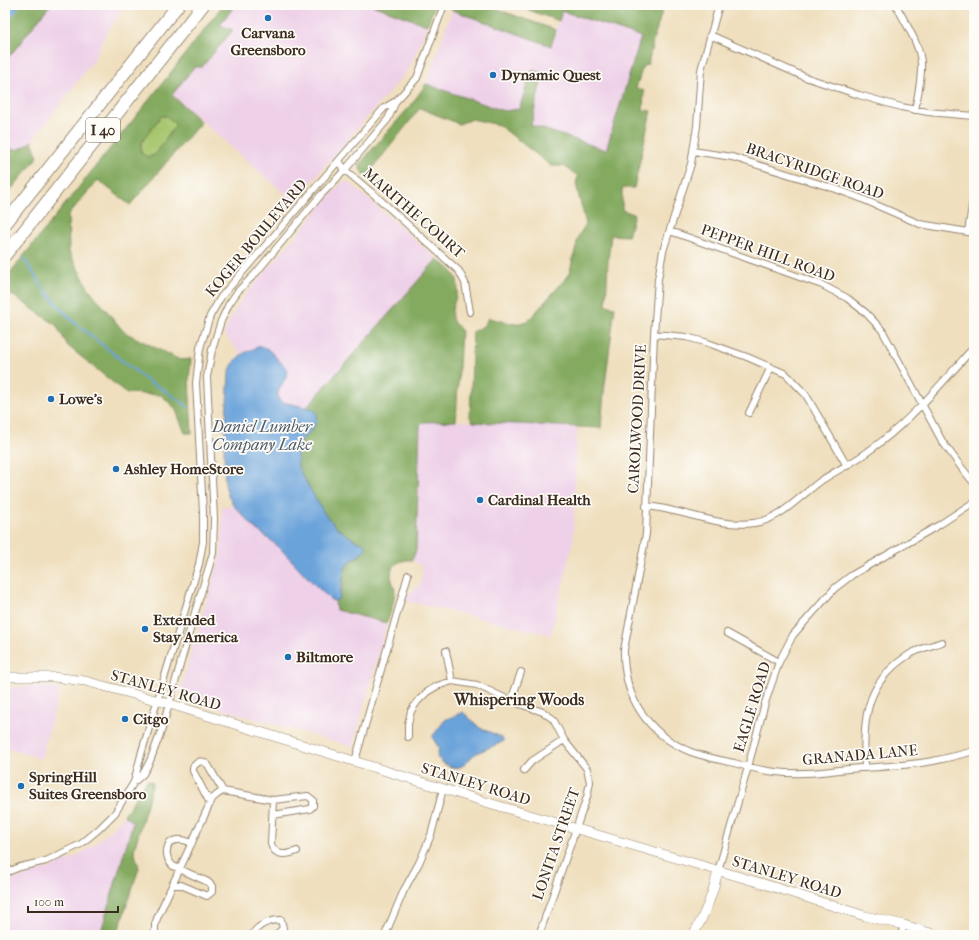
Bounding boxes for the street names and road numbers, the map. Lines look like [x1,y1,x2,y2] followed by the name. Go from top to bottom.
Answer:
[86,118,120,142] road number: I 40
[744,139,886,203] street label: BRACYRIDGE ROAD
[360,164,469,263] street label: MARITHE COURT
[201,175,311,301] street label: KOGER BOULEVARD
[698,220,838,286] street label: PEPPER HILL ROAD
[624,344,650,494] street label: CAROLWOOD DRIVE
[730,660,774,754] street label: EAGLE ROAD
[109,666,223,714] street label: STANLEY ROAD
[802,741,918,769] street label: GRANADA LANE
[419,759,533,809] street label: STANLEY ROAD
[528,785,584,903] street label: LONITA STREET
[730,852,844,902] street label: STANLEY ROAD

